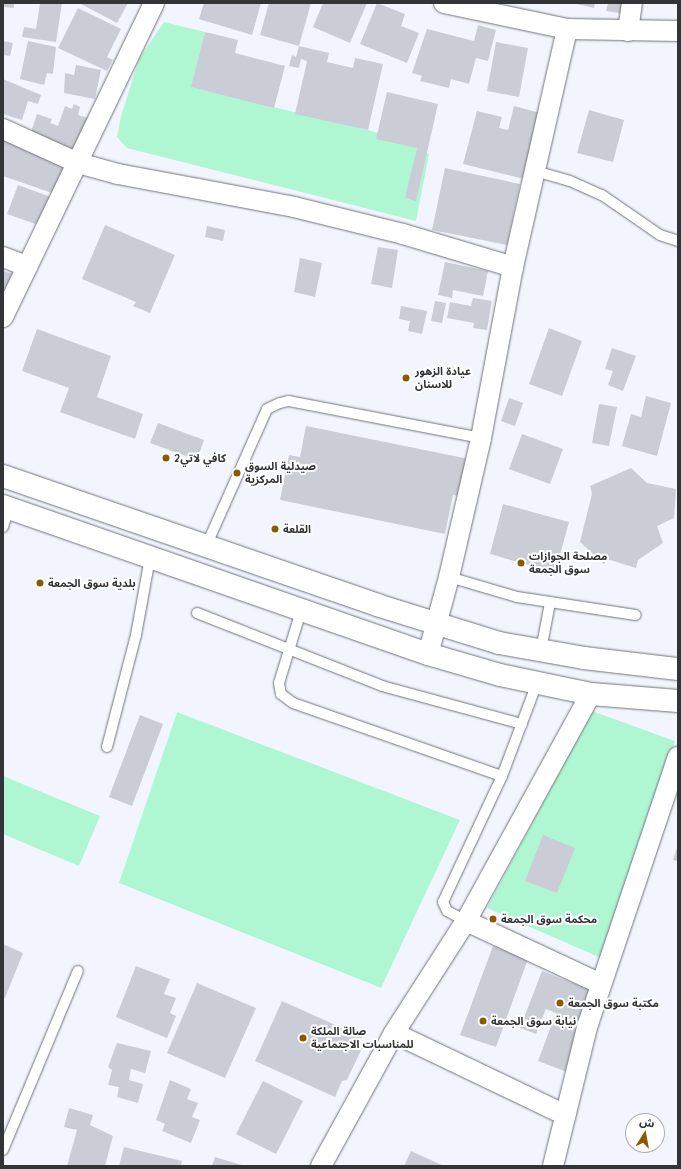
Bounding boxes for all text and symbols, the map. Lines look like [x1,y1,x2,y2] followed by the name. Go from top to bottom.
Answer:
[415,365,471,391] place label: عيادة الزهور للاسنان
[400,372,412,384] marker: عيادة الزهور للاسنان
[174,451,226,465] place label: كافي لاتي2
[161,453,171,463] marker: كافي لاتي2
[245,460,316,486] place label: صيدلية السوق المركزية
[232,468,242,478] marker: صيدلية السوق المركزية
[283,522,311,536] place label: القلعة
[270,524,280,534] marker: القلعة
[529,550,607,576] place label: مصلحة الجوازات سوق الجمعة
[516,558,526,568] marker: مصلحة الجوازات سوق الجمعة
[48,576,136,590] place label: بلدية سوق الجمعة
[35,578,45,588] marker: بلدية سوق الجمعة
[501,912,597,926] place label: محكمة سوق الجمعة
[488,914,498,924] marker: محكمة سوق الجمعة
[568,996,659,1010] place label: مكتبة سوق الجمعة
[555,998,565,1008] marker: مكتبة سوق الجمعة
[491,1014,576,1028] place label: نيابة سوق الجمعة
[478,1016,488,1026] marker: نيابة سوق الجمعة
[311,1025,414,1051] place label: صالة الملكة للمناسبات الاجتماعية
[298,1033,308,1043] marker: صالة الملكة للمناسبات الاجتماعية
[625,1113,665,1153] north arrow
[638,1114,656,1131] text: ش

